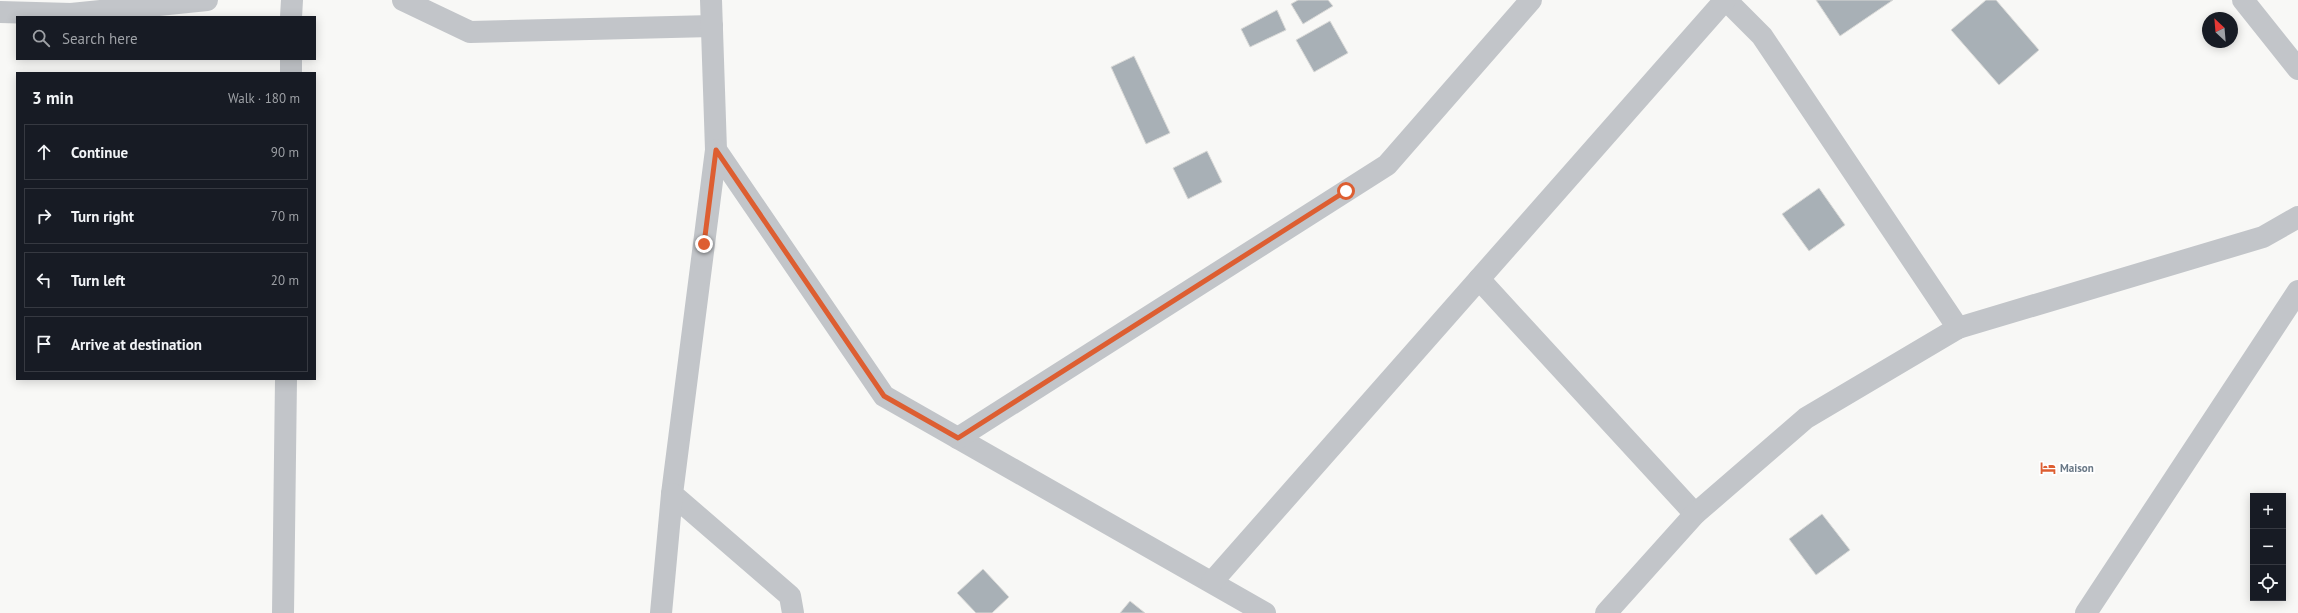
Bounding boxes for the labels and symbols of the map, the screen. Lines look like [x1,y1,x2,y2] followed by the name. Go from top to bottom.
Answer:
[2202,12,2238,48] north arrow
[1337,182,1355,200] route start
[695,235,713,253] route end
[2039,459,2057,477] hotel icon: Maison
[2060,461,2094,475] place label: Maison

